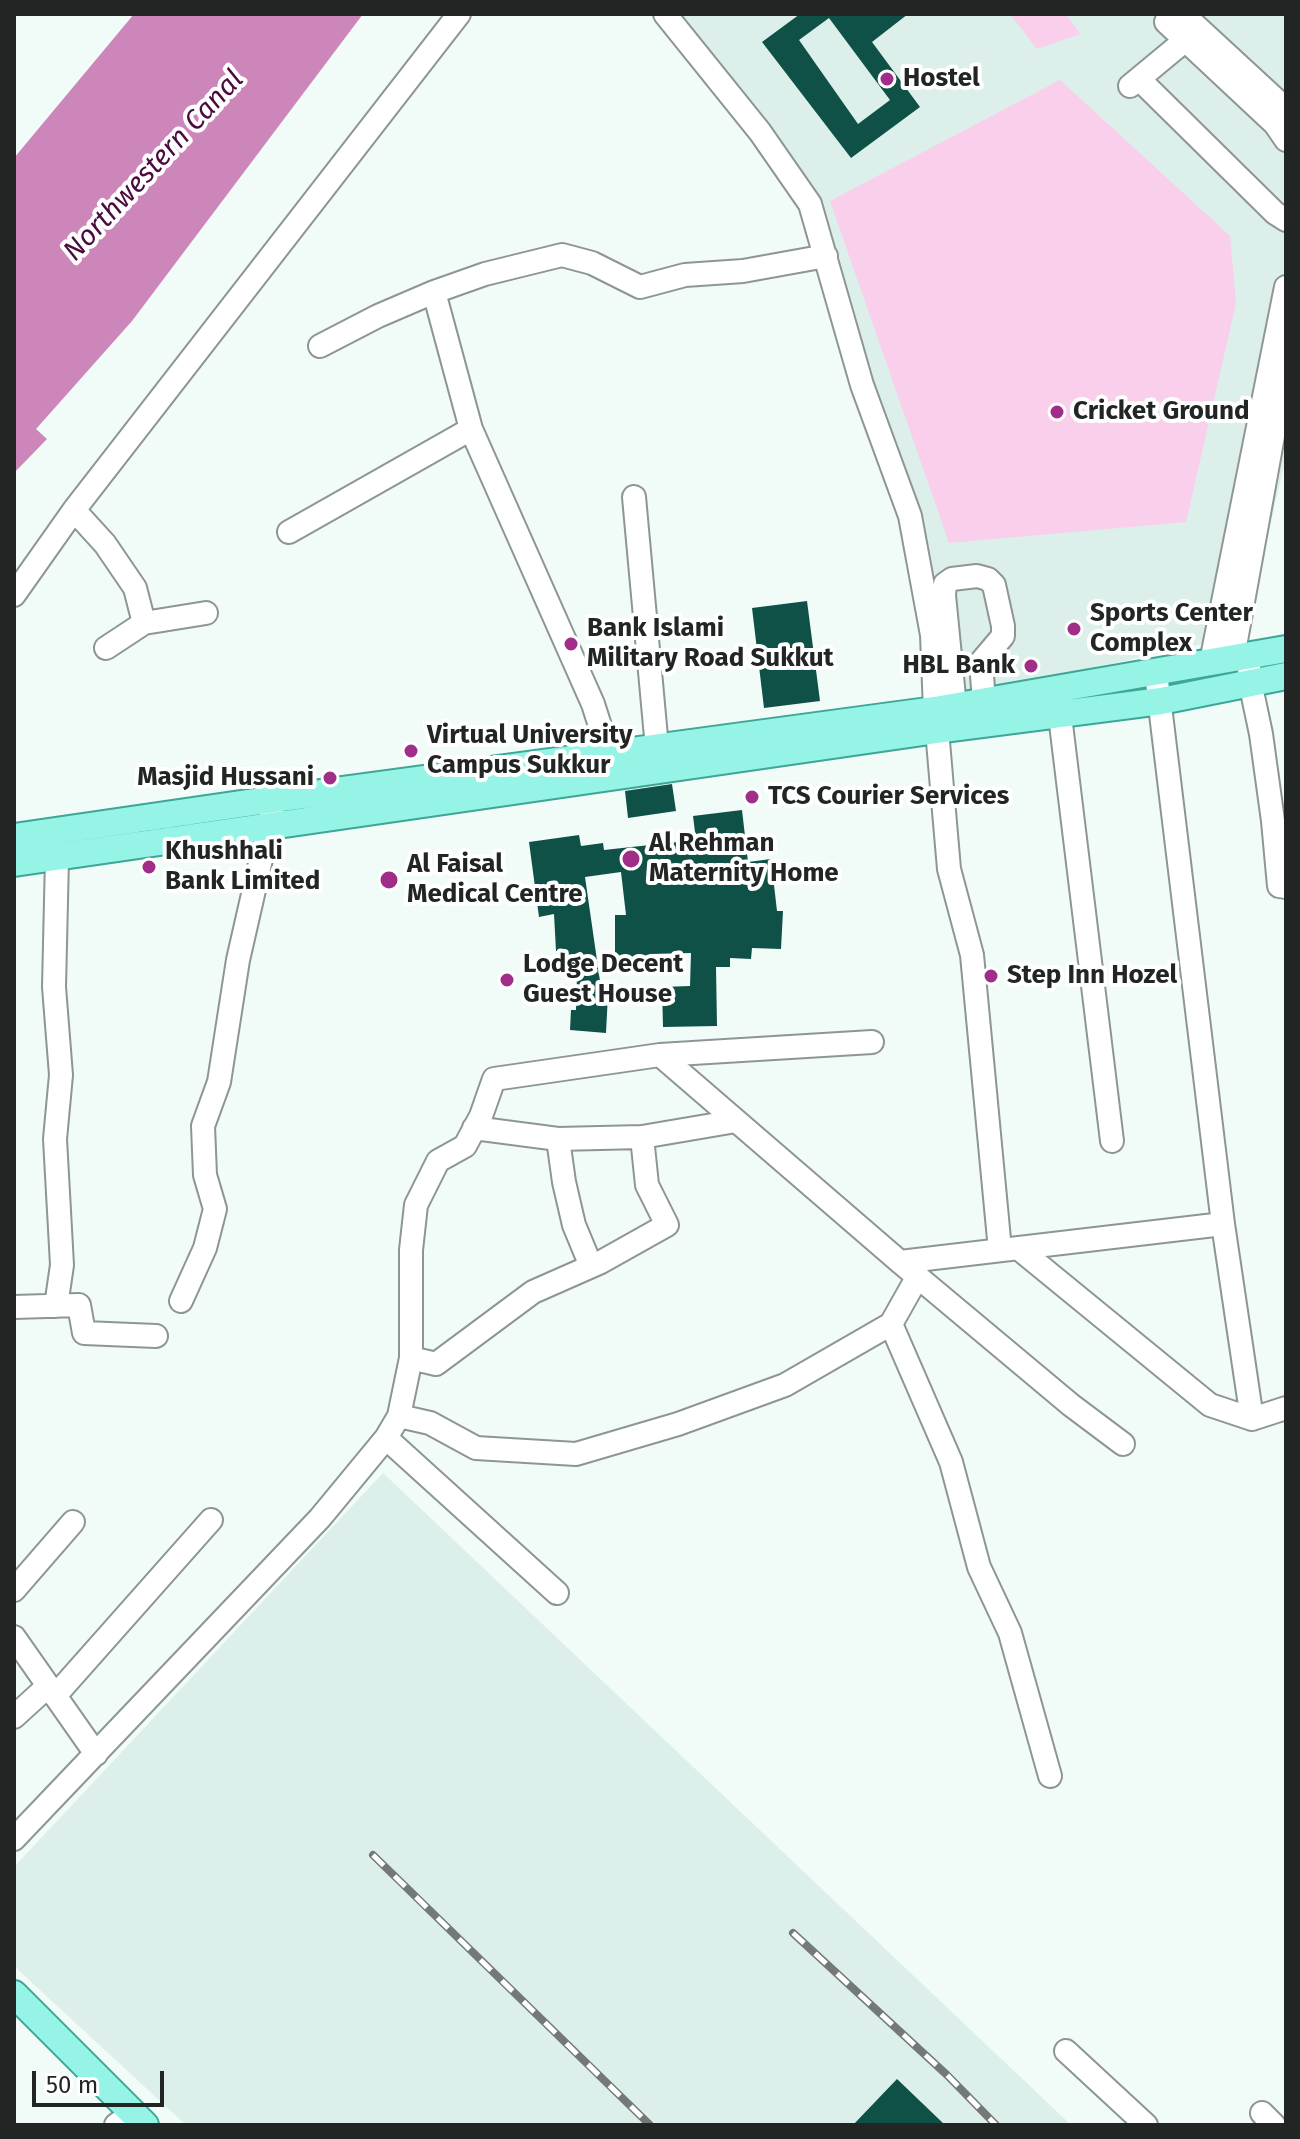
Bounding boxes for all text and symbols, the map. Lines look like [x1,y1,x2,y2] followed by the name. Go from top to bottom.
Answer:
[903,63,980,95] place label: Hostel
[57,64,251,268] water label: Northwestern Canal
[878,70,896,88] marker: Hostel
[1073,396,1249,428] place label: Cricket Ground
[1048,403,1066,421] marker: Cricket Ground
[1090,598,1253,660] place label: Sports Center Complex
[587,613,834,674] place label: Bank Islami Military Road Sukkut
[1065,620,1083,638] marker: Sports Center Complex
[562,635,580,653] marker: Bank Islami Military Road Sukkut
[902,650,1015,682] place label: HBL Bank
[1022,657,1040,675] marker: HBL Bank
[427,720,632,782] place label: Virtual University Campus Sukkur
[402,742,420,760] marker: Virtual University Campus Sukkur
[137,762,314,794] place label: Masjid Hussani
[321,769,339,787] marker: Masjid Hussani
[768,781,1009,813] place label: TCS Courier Services
[743,788,761,806] marker: TCS Courier Services
[649,828,839,890] place label: Al Rehman Maternity Home
[165,836,320,898] place label: Khushhali Bank Limited
[620,848,642,870] marker: Al Rehman Maternity Home
[407,849,583,910] place label: Al Faisal Medical Centre
[140,858,158,876] marker: Khushhali Bank Limited
[378,869,400,891] marker: Al Faisal Medical Centre
[523,949,683,1010] place label: Lodge Decent Guest House
[1007,960,1177,992] place label: Step Inn Hozel
[982,967,1000,985] marker: Step Inn Hozel
[498,971,516,989] marker: Lodge Decent Guest House
[36,2055,168,2105] scale bar
[46,2071,98,2099] text: 50 m

